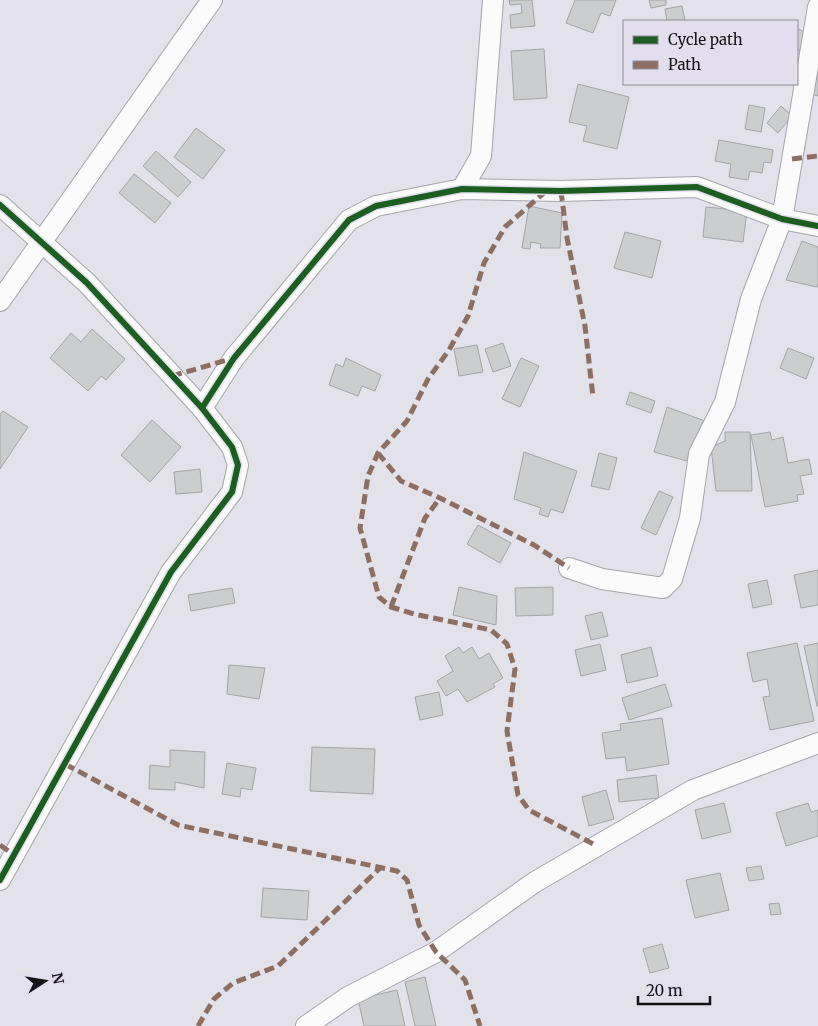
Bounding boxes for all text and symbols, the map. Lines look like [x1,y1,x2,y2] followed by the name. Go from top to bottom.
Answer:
[623,20,798,85] legend
[668,30,743,49] text: Cycle path
[668,55,701,74] text: Path
[20,956,70,1006] north arrow
[48,971,68,986] text: N
[638,974,710,1006] scale bar
[646,981,683,1000] text: 20 m

